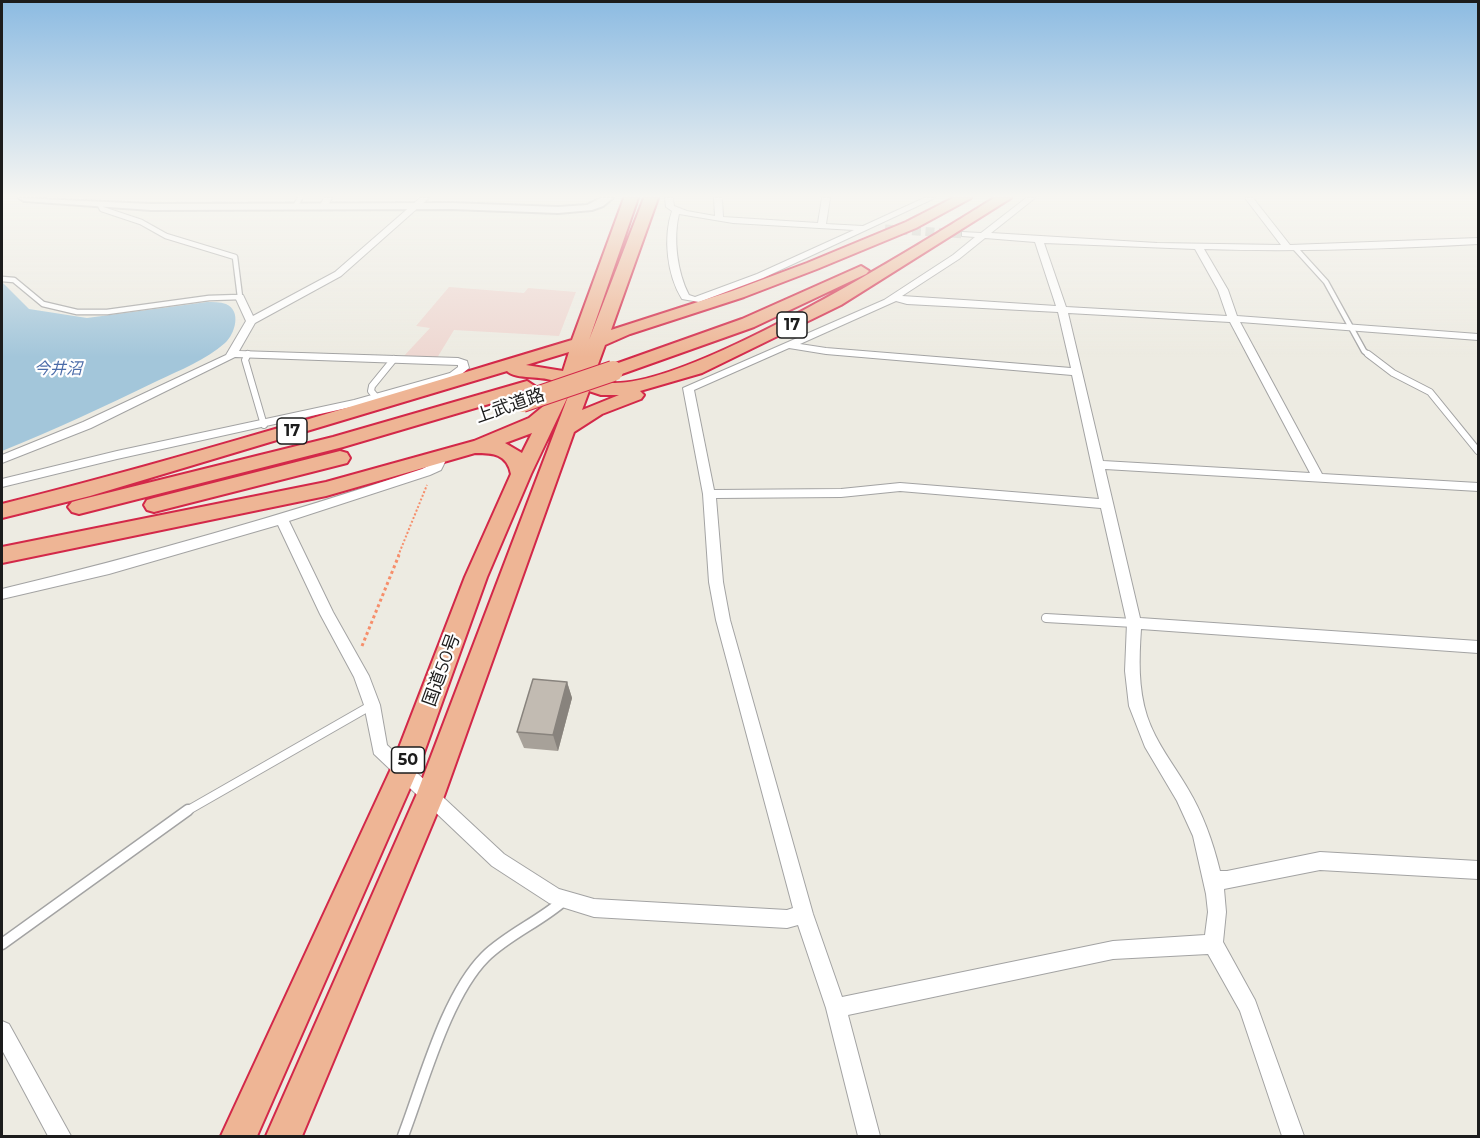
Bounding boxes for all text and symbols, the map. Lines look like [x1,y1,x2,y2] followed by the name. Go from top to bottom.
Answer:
[777,312,807,338] road number: 17
[34,359,82,379] water label: 今井沼
[472,384,548,428] street label: 上武道路
[277,418,307,444] road number: 17
[419,631,465,709] street label: 国道50号
[392,747,424,773] road number: 50

